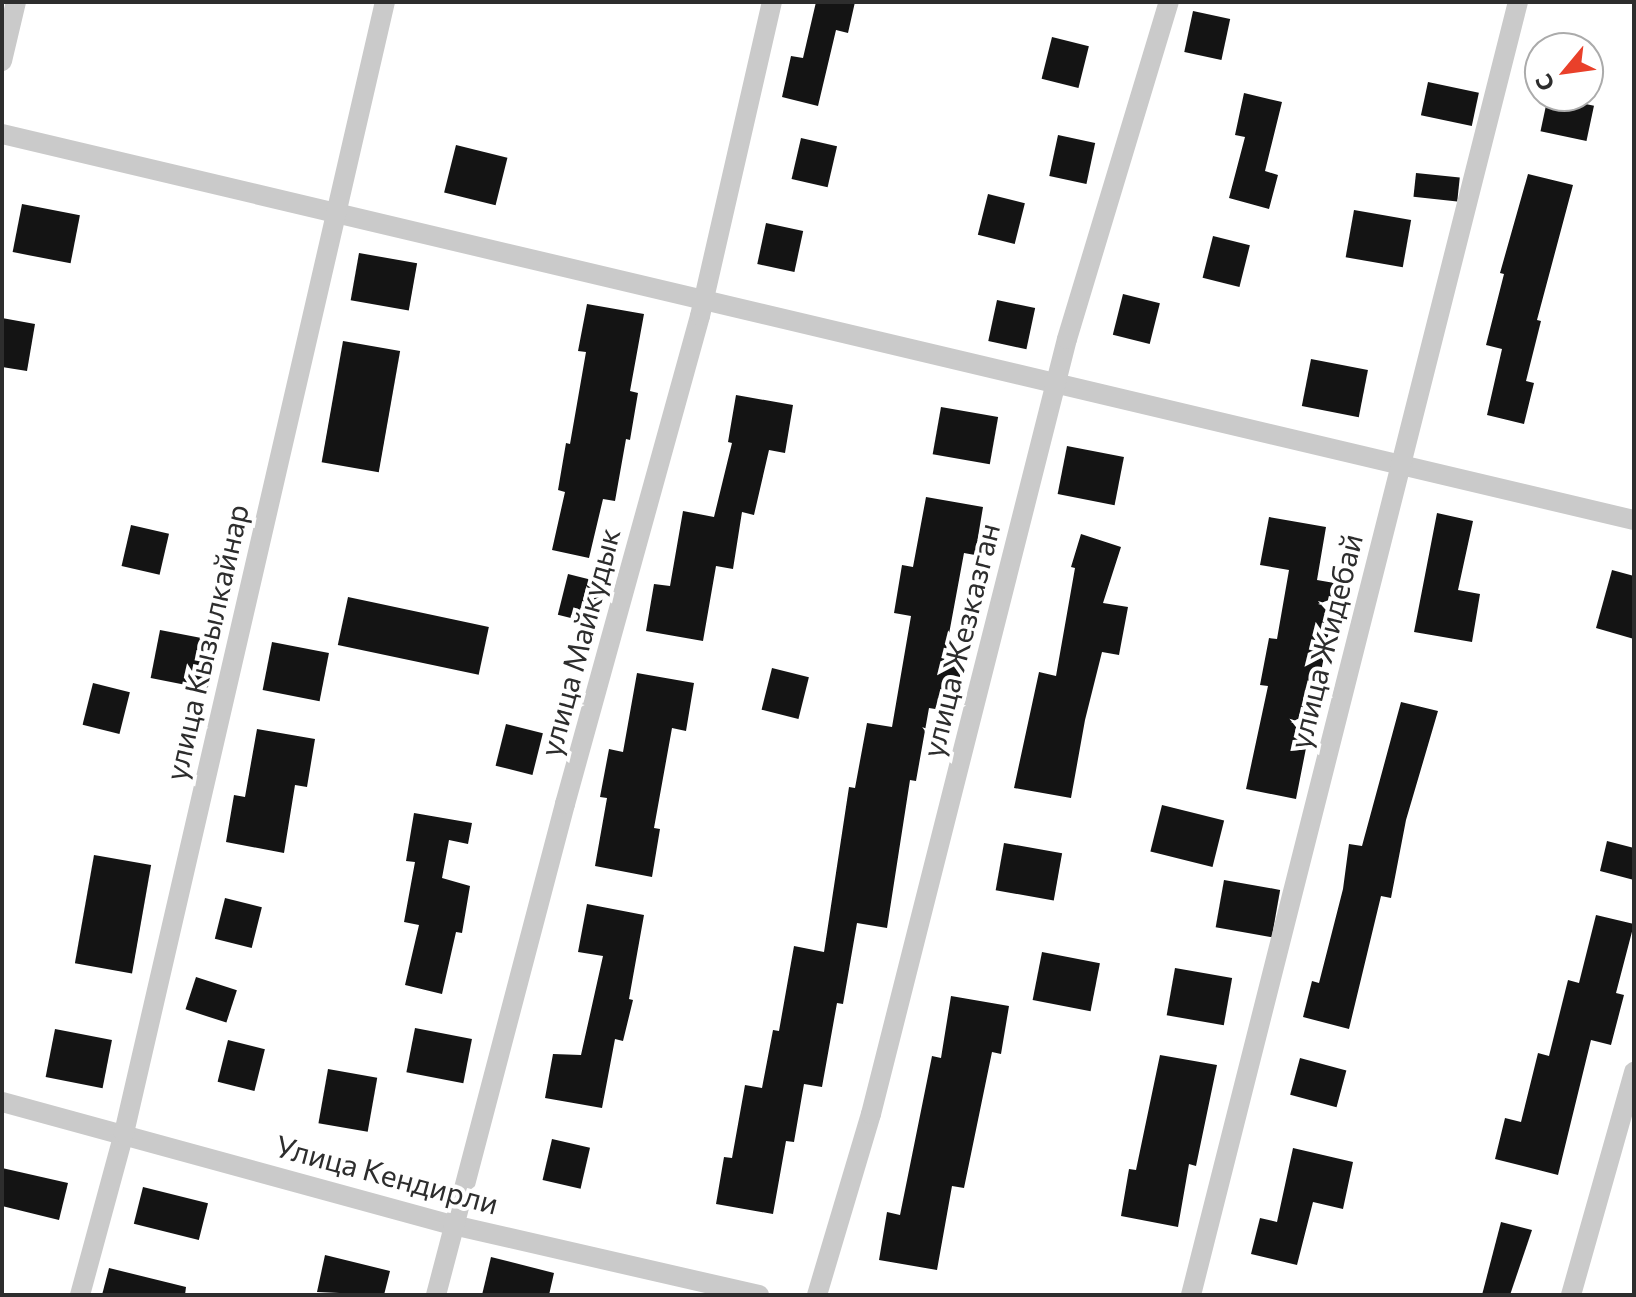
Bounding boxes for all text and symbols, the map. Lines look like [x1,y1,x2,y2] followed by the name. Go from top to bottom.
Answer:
[1524,32,1604,112] north arrow
[1529,70,1560,96] text: С
[157,500,255,784] street label: улица Кызылкайнар
[914,519,1006,761] street label: улица Жезказган
[531,524,627,760] street label: улица Майкудык
[1281,530,1369,752] street label: улица Жидебай
[272,1127,502,1221] street label: Улица Кендирли

